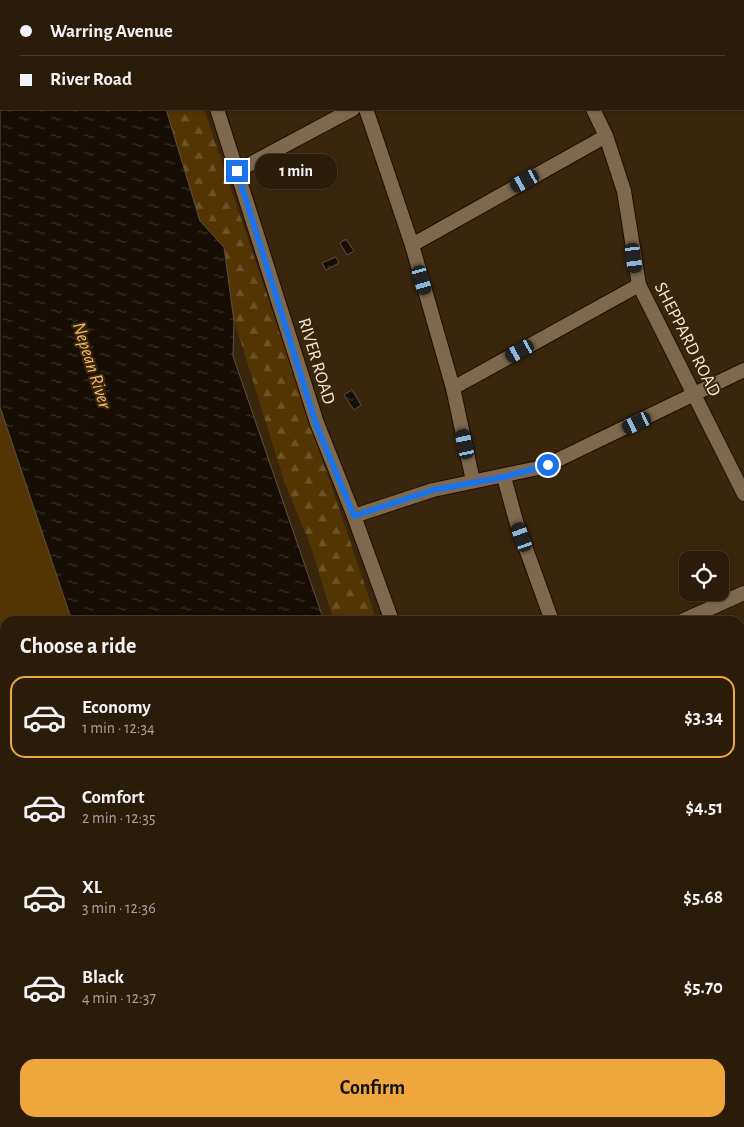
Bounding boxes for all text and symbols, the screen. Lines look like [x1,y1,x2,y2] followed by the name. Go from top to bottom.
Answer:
[50,22,173,41] text: Warring Avenue
[50,70,132,89] text: River Road
[254,154,337,188] callout: 1 min
[226,160,248,182] route end
[279,163,313,179] text: 1 min
[508,167,541,195] car
[624,242,643,274] car
[410,264,433,296] car
[651,280,724,399] street label: SHEPPARD ROAD
[294,316,338,407] street label: RIVER ROAD
[69,320,115,412] water label: Nepean River
[503,337,536,365] car
[620,410,653,436] car
[454,428,475,460] car
[537,454,559,476] route start
[509,520,534,554] car
[679,551,729,601] map controls
[679,551,729,601] button: locate
[20,635,136,657] text: Choose a ride
[22,695,67,740] icon: car
[82,698,151,717] text: Economy
[684,708,723,727] text: $3.34
[82,720,155,736] text: 1 min · 12:34
[22,785,67,830] icon: car
[82,788,144,807] text: Comfort
[685,798,723,817] text: $4.51
[82,810,156,826] text: 2 min · 12:35
[22,875,67,920] icon: car
[82,878,102,897] text: XL
[683,888,723,907] text: $5.68
[82,900,156,916] text: 3 min · 12:36
[22,965,67,1010] icon: car
[82,968,124,987] text: Black
[684,978,723,997] text: $5.70
[82,990,156,1006] text: 4 min · 12:37
[20,1059,725,1117] button: Confirm

